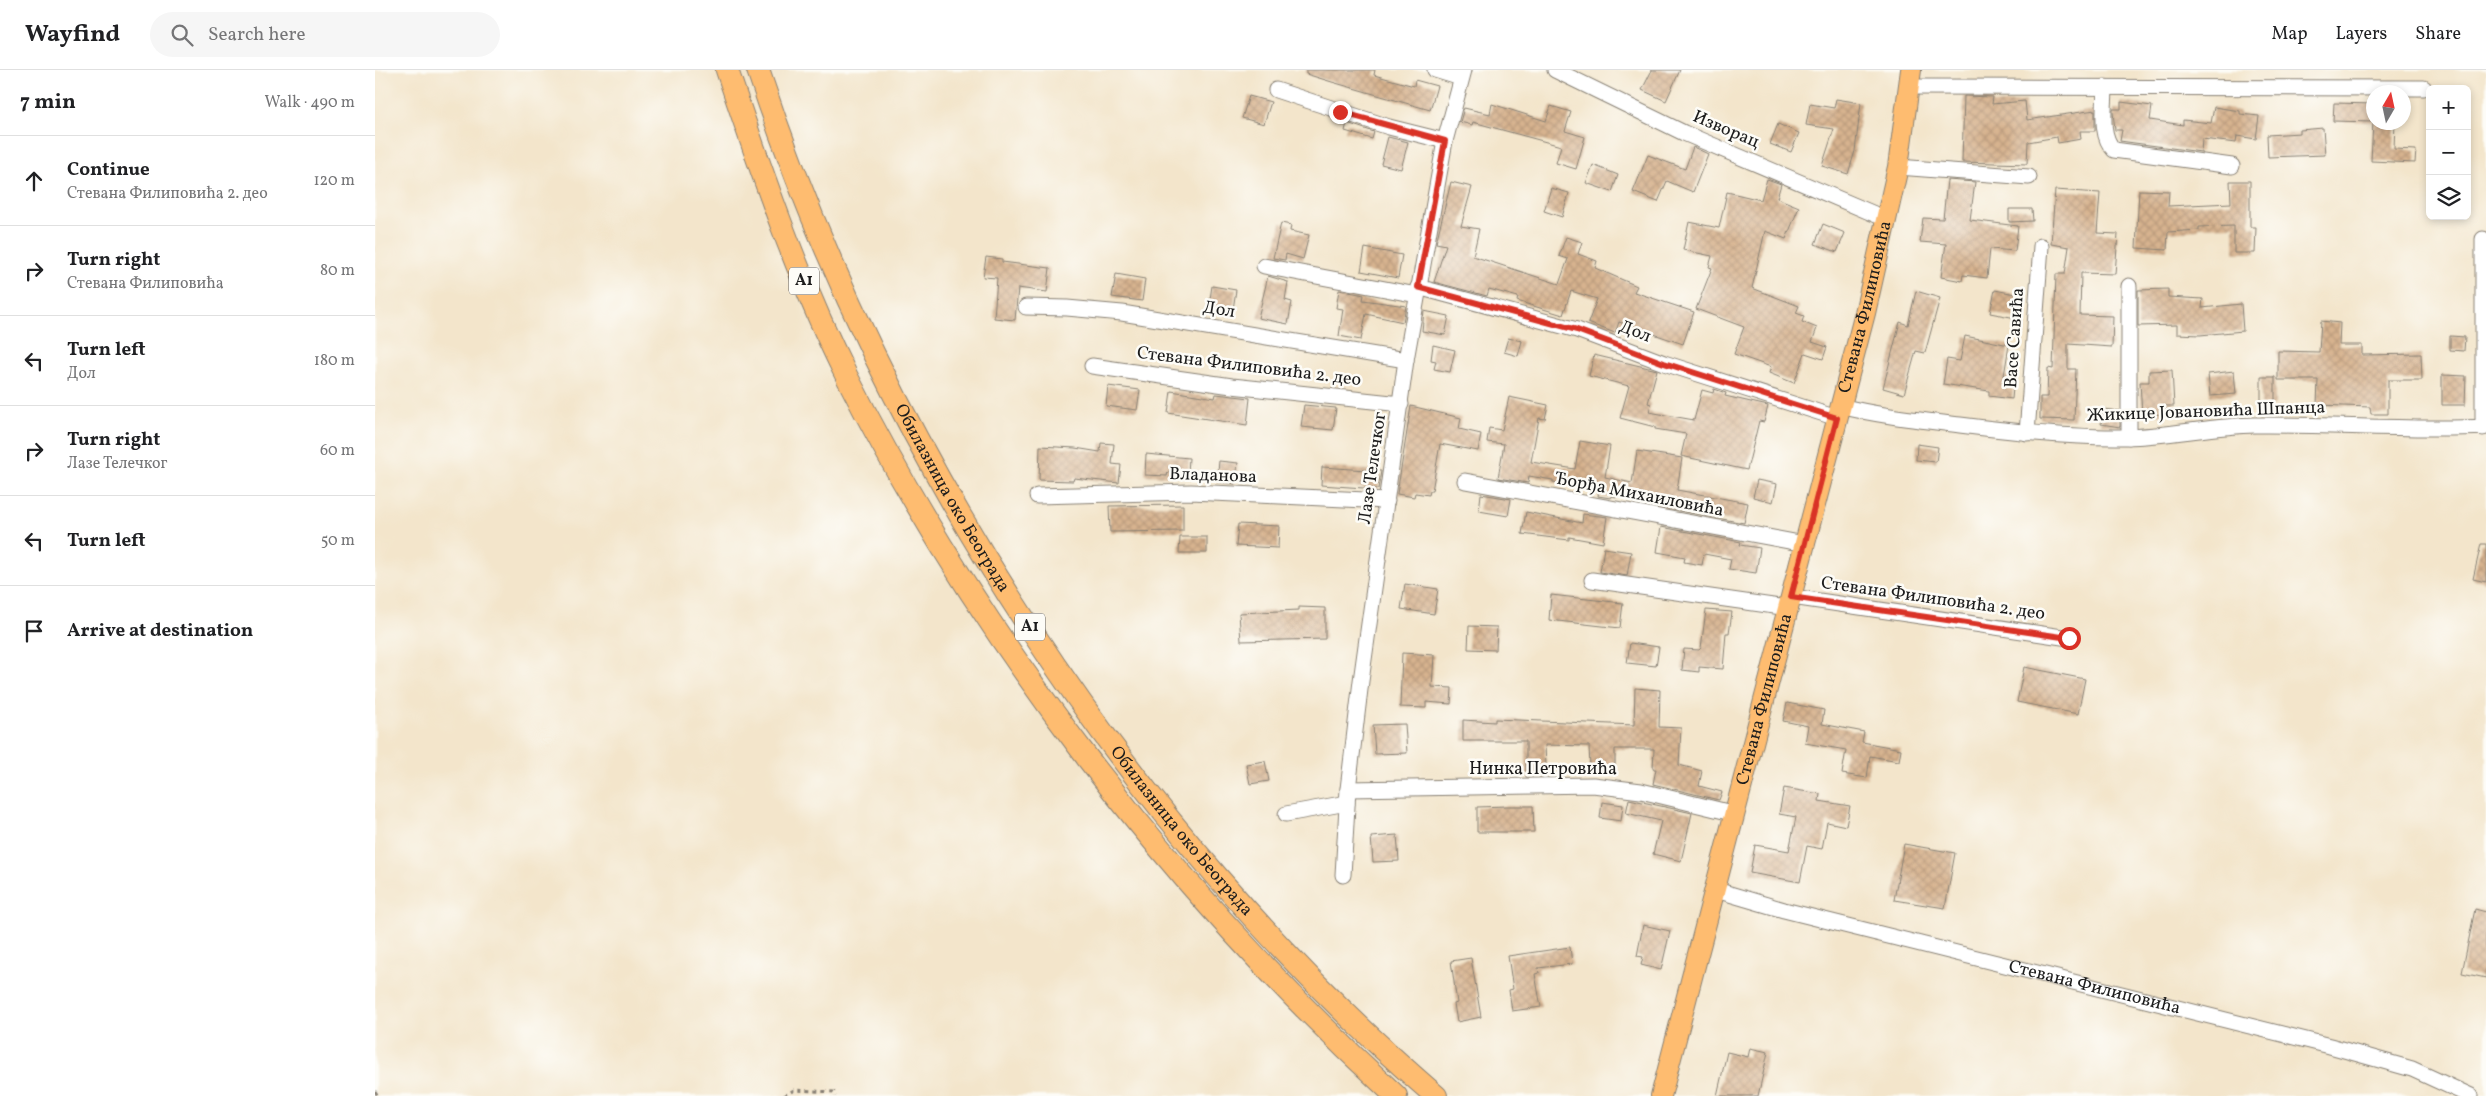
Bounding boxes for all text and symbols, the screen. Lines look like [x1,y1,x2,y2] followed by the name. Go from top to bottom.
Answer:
[150,12,500,57] search box
[25,18,120,52] text: Wayfind
[168,21,196,49] icon: search
[208,22,305,48] text: Search here
[2271,22,2307,47] text: Map
[2335,22,2387,47] text: Layers
[2415,22,2461,47] text: Share
[2366,85,2411,130] north arrow
[2426,85,2471,220] map controls
[2426,85,2471,130] button: +
[20,88,76,117] text: 7 min
[264,92,355,114] text: Walk · 490 m
[1329,101,1352,124] route end
[1689,105,1763,155] street label: Изворац
[2426,130,2471,175] button: −
[67,157,150,183] text: Continue
[20,167,48,195] icon: ahead
[313,170,355,192] text: 120 m
[2426,175,2471,220] button: layers
[67,183,268,205] text: Стевана Филиповића 2. део
[1832,218,1898,396] street label: Стевана Филиповића
[67,247,160,273] text: Turn right
[20,257,48,285] icon: right
[320,260,355,282] text: 80 m
[789,268,819,295] road number: A1
[67,273,224,295] text: Стевана Филиповића
[1999,287,2031,389] street label: Васе Савића
[1201,295,1237,325] street label: Дол
[1615,315,1655,350] street label: Дол
[67,337,146,363] text: Turn left
[1135,341,1363,393] street label: Стевана Филиповића 2. део
[20,347,48,375] icon: left
[314,350,355,372] text: 180 m
[67,363,96,385] text: Дол
[2086,395,2326,429] street label: Жикице Јовановића Шпанца
[888,399,1016,597] street label: Обилазница око Београда
[1353,410,1393,526] street label: Лазе Телечког
[67,427,160,453] text: Turn right
[20,437,48,465] icon: right
[320,440,355,462] text: 60 m
[67,453,168,475] text: Лазе Телечког
[1169,462,1257,490] street label: Владанова
[1552,466,1726,524] street label: Ђорђа Михаиловића
[20,527,48,555] icon: left
[67,528,146,554] text: Turn left
[321,530,355,552] text: 50 m
[1819,571,2047,627] street label: Стевана Филиповића 2. део
[1730,611,1799,788] street label: Стевана Филиповића
[1015,614,1045,640] road number: A1
[20,617,48,645] icon: arrive
[67,618,253,644] text: Arrive at destination
[2058,627,2081,650] route start
[1104,741,1259,922] street label: Обилазница око Београда
[1469,757,1617,782] street label: Нинка Петровића
[2006,954,2183,1021] street label: Стевана Филиповића

